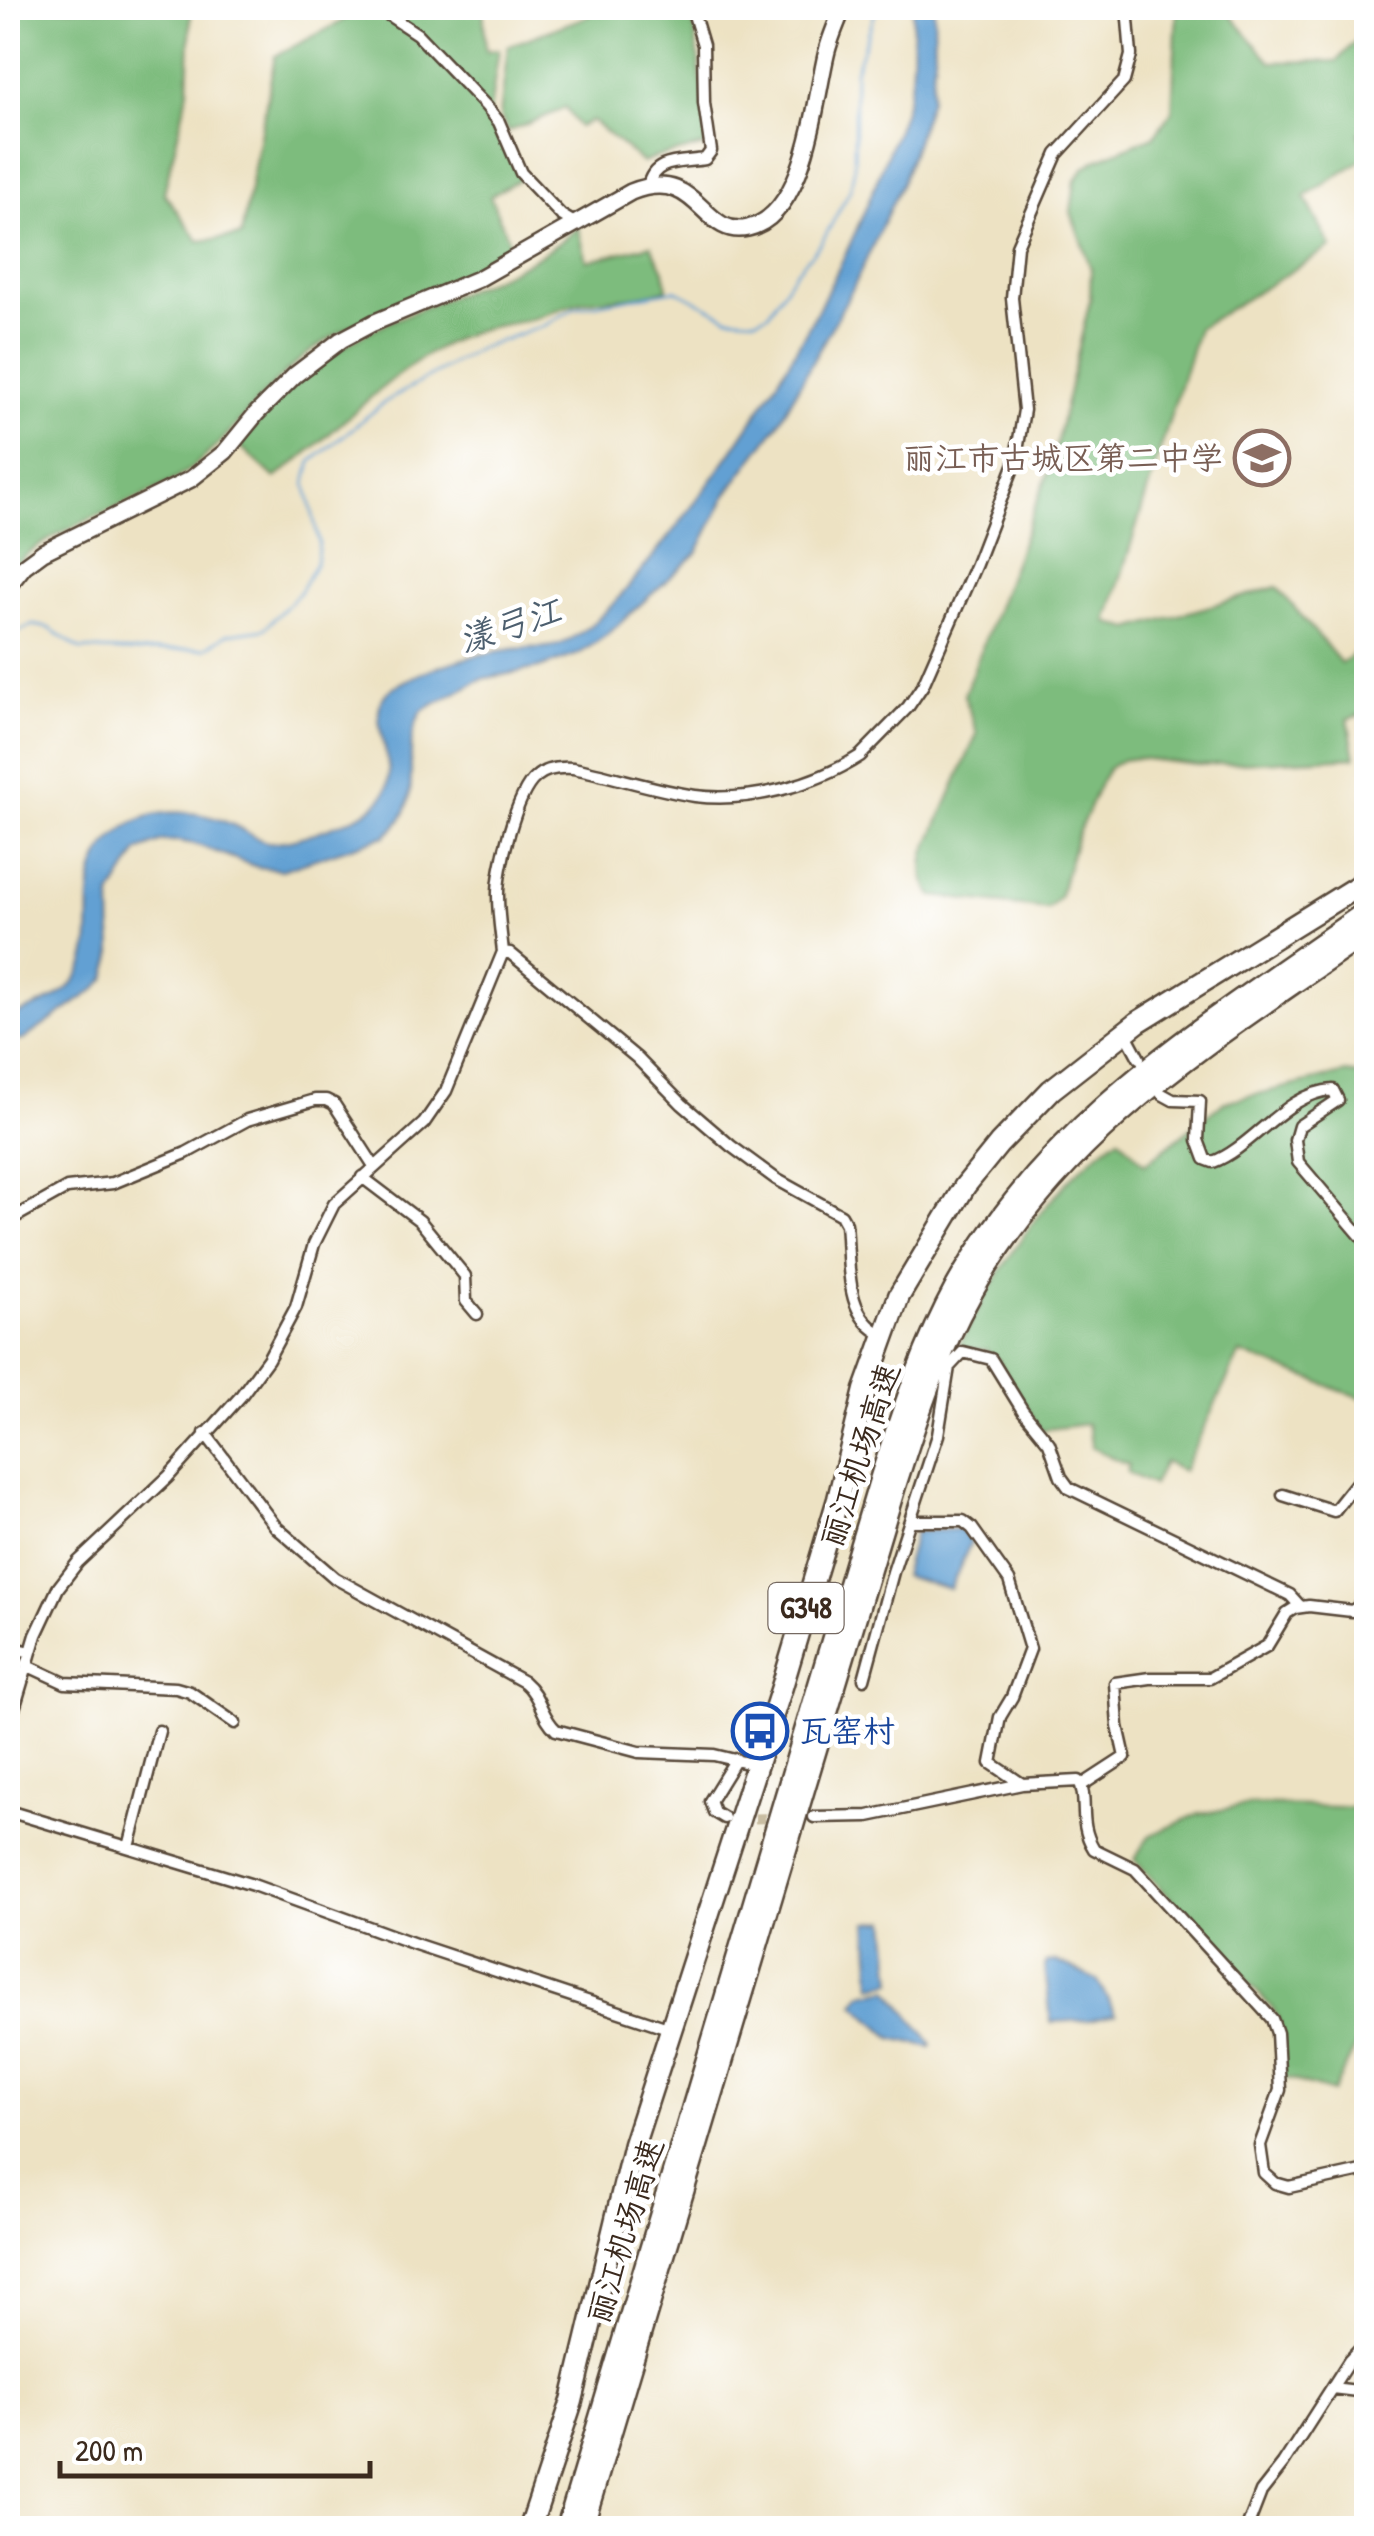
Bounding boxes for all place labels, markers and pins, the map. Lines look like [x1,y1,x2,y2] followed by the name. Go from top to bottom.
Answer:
[1232,428,1292,488] school or university icon: 丽江市古城区第二中学
[903,436,1223,479] place label: 丽江市古城区第二中学
[730,1701,790,1761] bus stop icon: 瓦窑村
[799,1709,895,1752] place label: 瓦窑村

